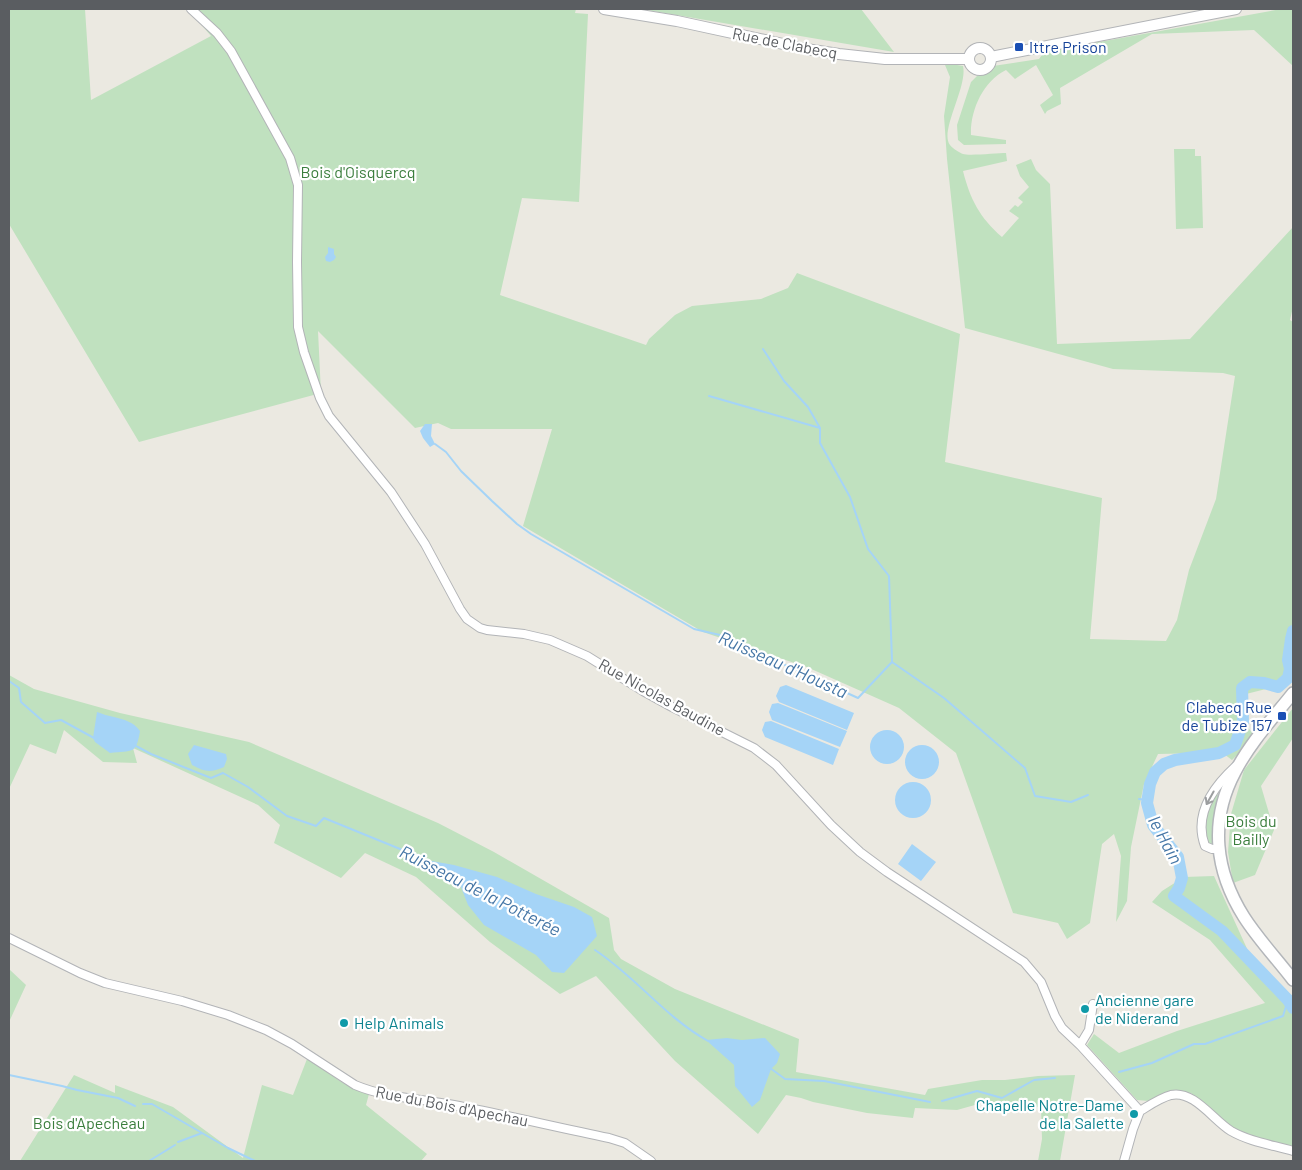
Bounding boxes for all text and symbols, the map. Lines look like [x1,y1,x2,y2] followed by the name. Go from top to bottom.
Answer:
[731,23,839,62] street label: Rue de Clabecq
[1029,37,1107,56] place label: Ittre Prison
[1013,41,1025,53] marker: Ittre Prison
[300,162,416,181] park label: Bois d'Oisquercq
[715,626,851,702] water label: Ruisseau d'Housta
[596,654,729,739] street label: Rue Nicolas Baudine
[1181,697,1272,734] place label: Clabecq Rue de Tubize 157
[1276,710,1288,722] marker: Clabecq Rue de Tubize 157
[1205,790,1214,805] one-way arrow
[1225,811,1277,848] park label: Bois du Bailly
[1144,812,1188,867] water label: le Hain
[396,840,565,940] water label: Ruisseau de la Potterée
[1095,990,1194,1027] place label: Ancienne gare de Niderand
[1079,1003,1091,1015] marker: Ancienne gare de Niderand
[354,1013,444,1032] place label: Help Animals
[338,1017,350,1029] marker: Help Animals
[374,1081,530,1130] street label: Rue du Bois d'Apechau
[976,1095,1124,1132] place label: Chapelle Notre-Dame de la Salette
[1128,1108,1140,1120] marker: Chapelle Notre-Dame de la Salette
[33,1113,145,1132] park label: Bois d'Apecheau

